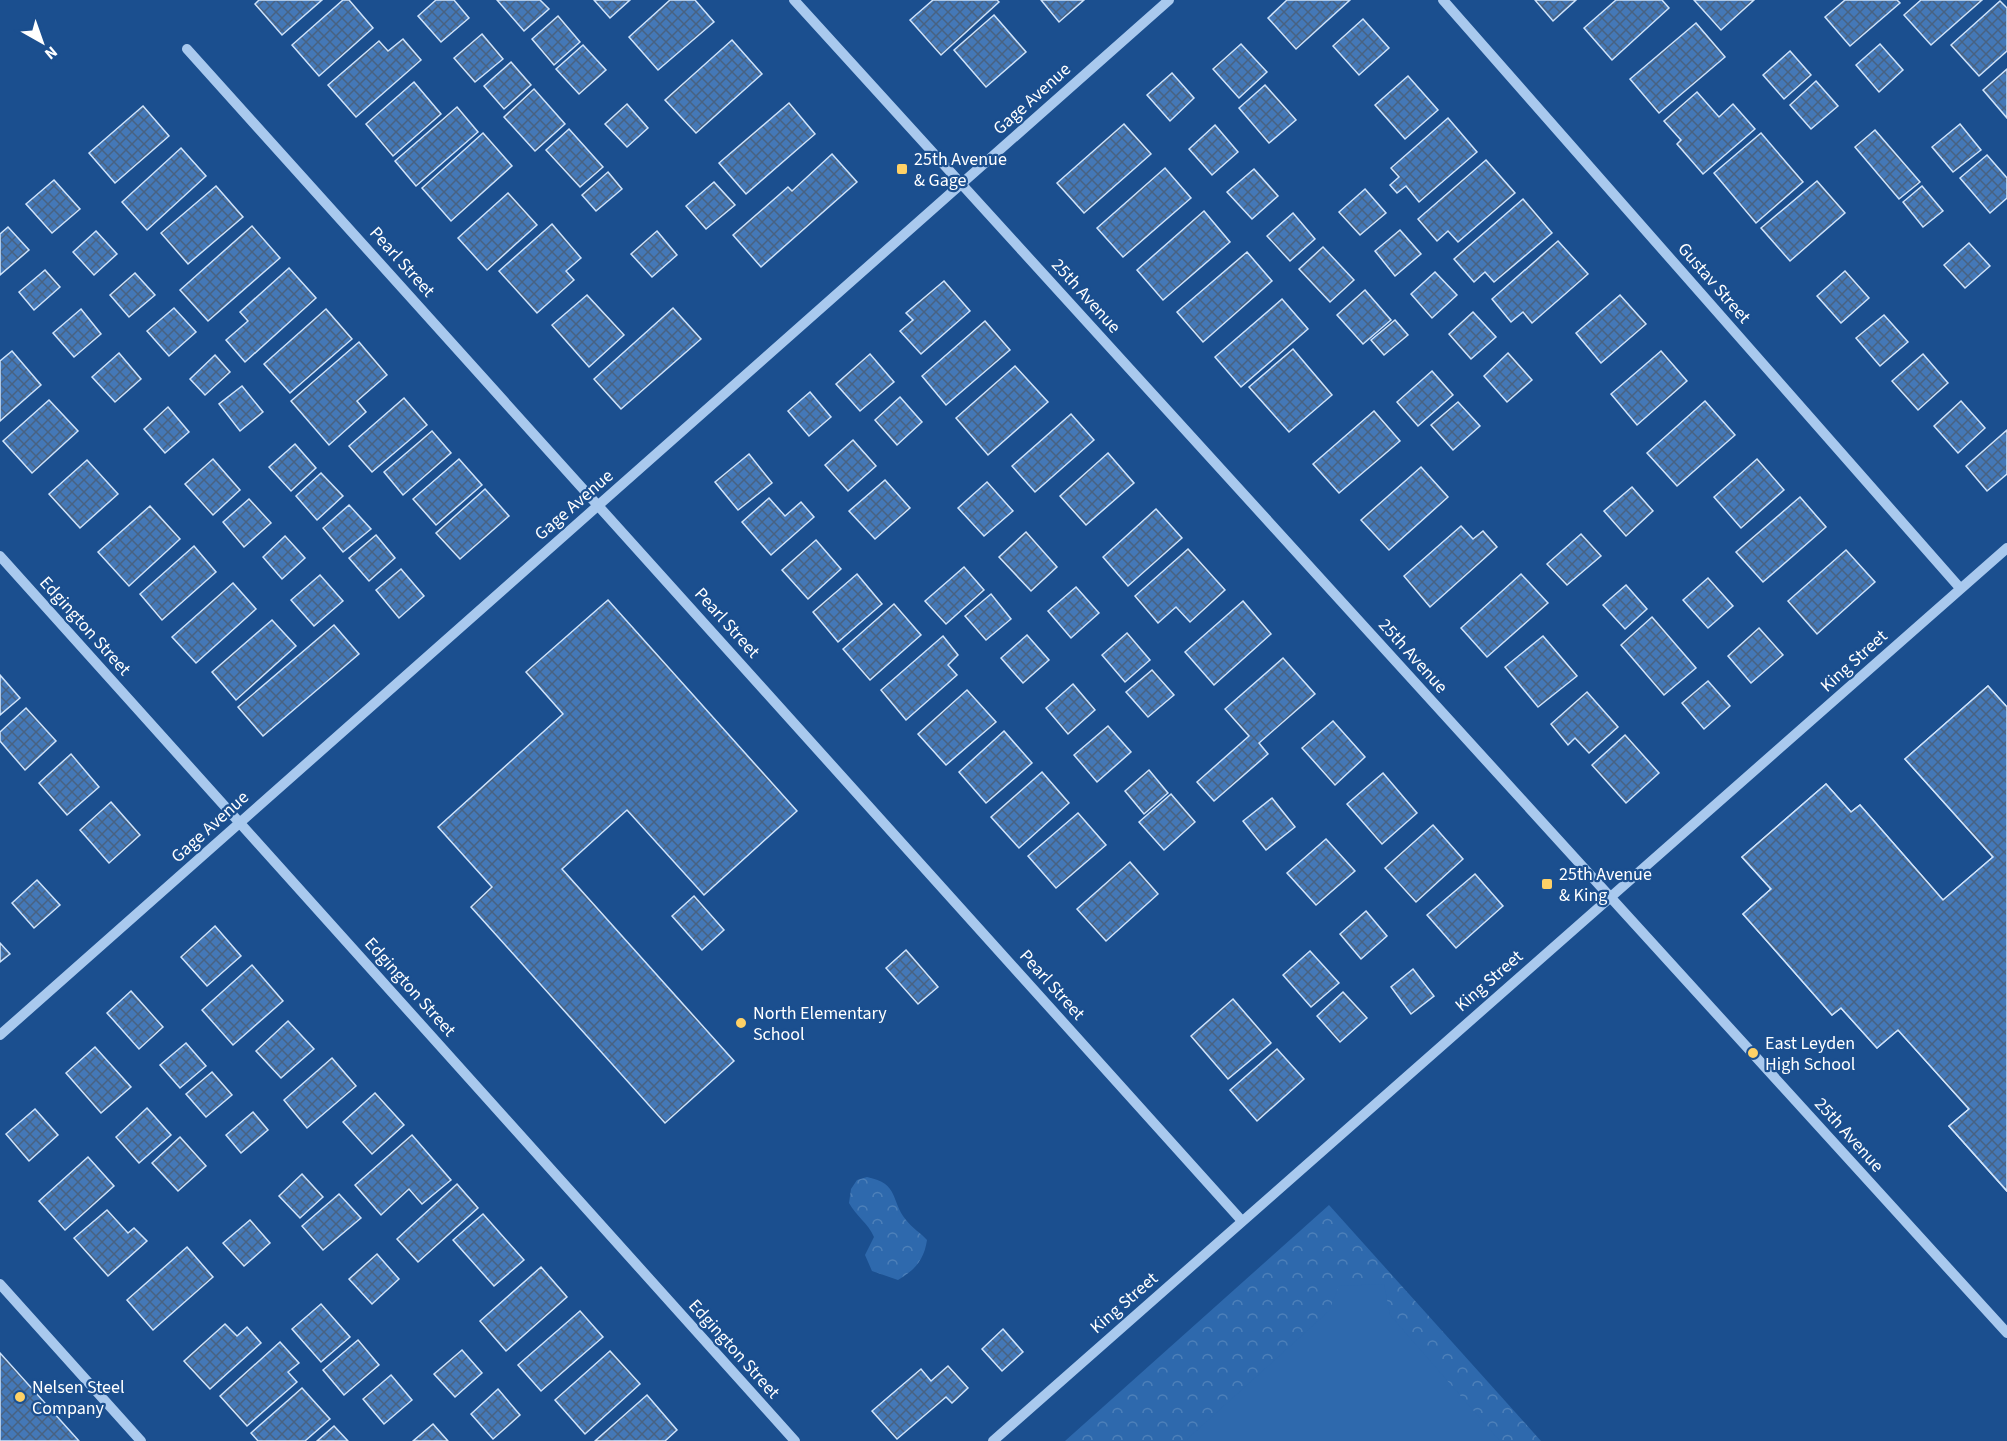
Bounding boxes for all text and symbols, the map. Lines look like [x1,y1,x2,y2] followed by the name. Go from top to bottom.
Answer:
[12,12,72,72] north arrow
[40,41,62,65] text: N
[988,57,1076,141] street label: Gage Avenue
[914,147,1007,193] place label: 25th Avenue & Gage
[895,162,909,176] marker: 25th Avenue & Gage
[364,221,440,303] street label: Pearl Street
[1672,237,1756,329] street label: Gustav Street
[1046,253,1126,339] street label: 25th Avenue
[529,464,619,546] street label: Gage Avenue
[34,571,136,681] street label: Edgington Street
[689,582,765,664] street label: Pearl Street
[1373,613,1453,699] street label: 25th Avenue
[1815,624,1893,698] street label: King Street
[166,785,254,869] street label: Gage Avenue
[1559,862,1652,908] place label: 25th Avenue & King
[1540,877,1554,891] marker: 25th Avenue & King
[359,932,461,1042] street label: Edgington Street
[1014,944,1090,1026] street label: Pearl Street
[1450,945,1528,1017] street label: King Street
[753,1001,887,1047] place label: North Elementary School
[734,1016,748,1030] marker: North Elementary School
[1765,1031,1855,1077] place label: East Leyden High School
[1746,1046,1760,1060] marker: East Leyden High School
[1809,1092,1889,1178] street label: 25th Avenue
[1085,1267,1163,1339] street label: King Street
[683,1294,785,1404] street label: Edgington Street
[32,1375,125,1421] place label: Nelsen Steel Company
[13,1390,27,1404] marker: Nelsen Steel Company

